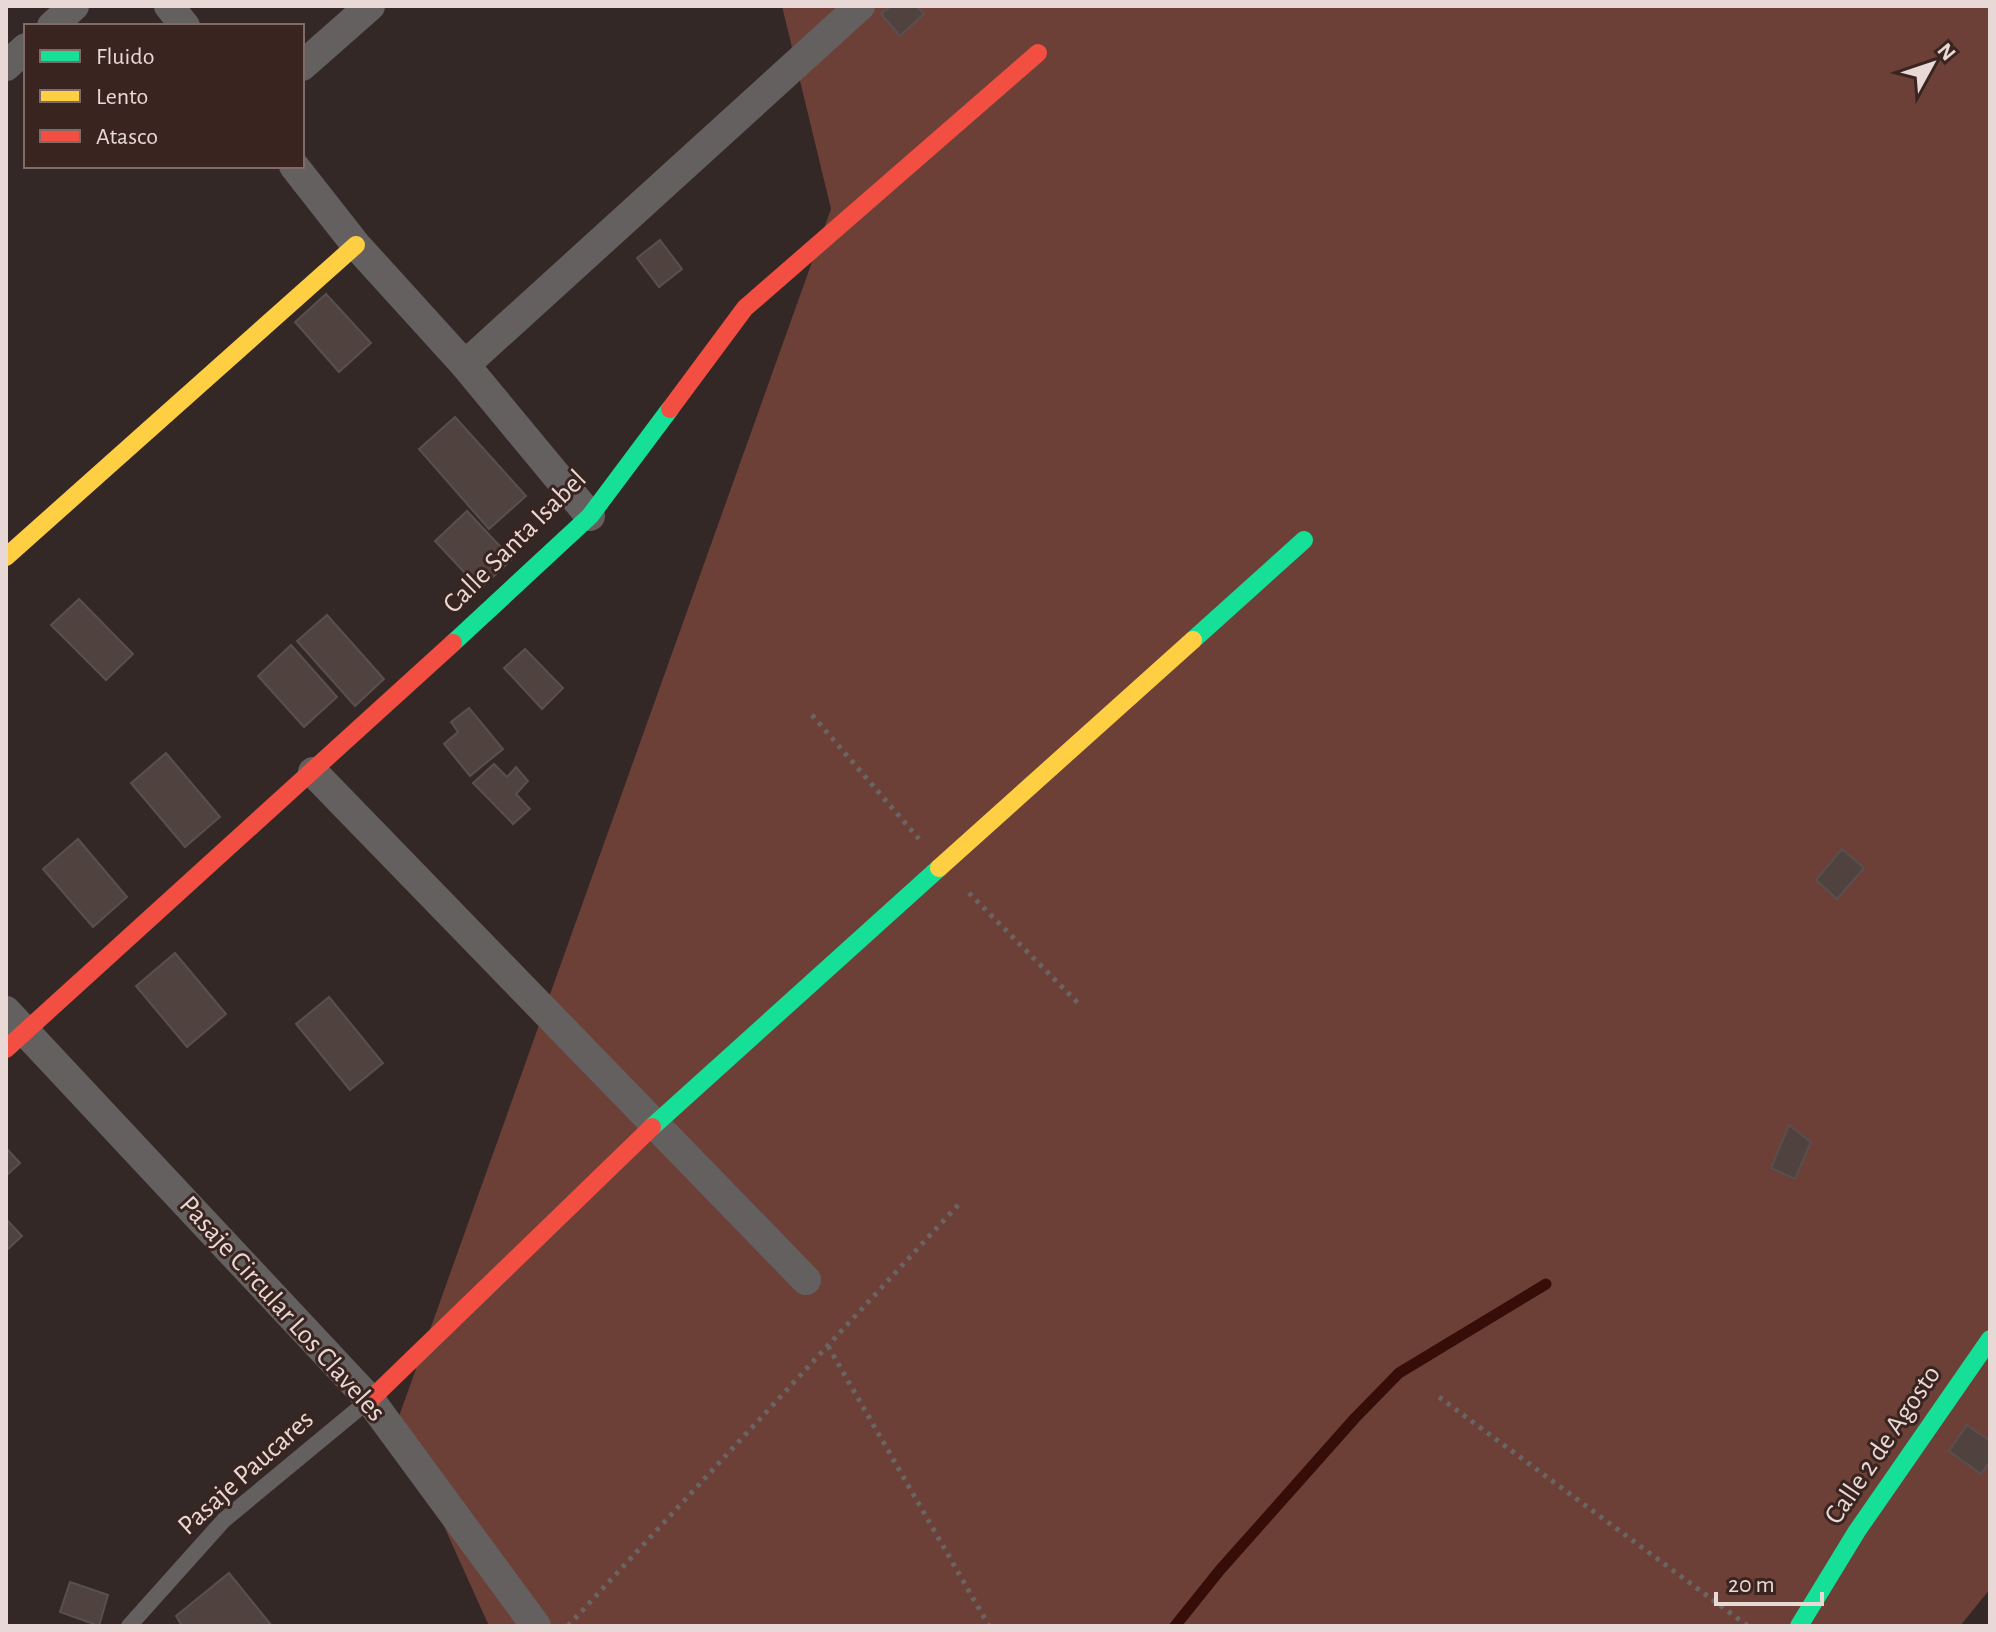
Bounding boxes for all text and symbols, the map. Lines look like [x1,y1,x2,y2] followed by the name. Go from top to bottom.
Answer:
[24,24,304,168] legend
[1892,24,1972,104] north arrow
[1933,39,1960,65] text: N
[96,45,155,69] text: Fluido
[96,85,148,109] text: Lento
[96,125,158,149] text: Atasco
[438,465,592,619] street label: Calle Santa Isabel
[174,1191,390,1427] street label: Pasaje Circular Los Claveles
[1820,1361,1946,1529] street label: Calle 2 de Agosto
[173,1405,319,1541] street label: Pasaje Paucares
[1716,1556,1822,1606] scale bar
[1728,1573,1775,1597] text: 20 m

